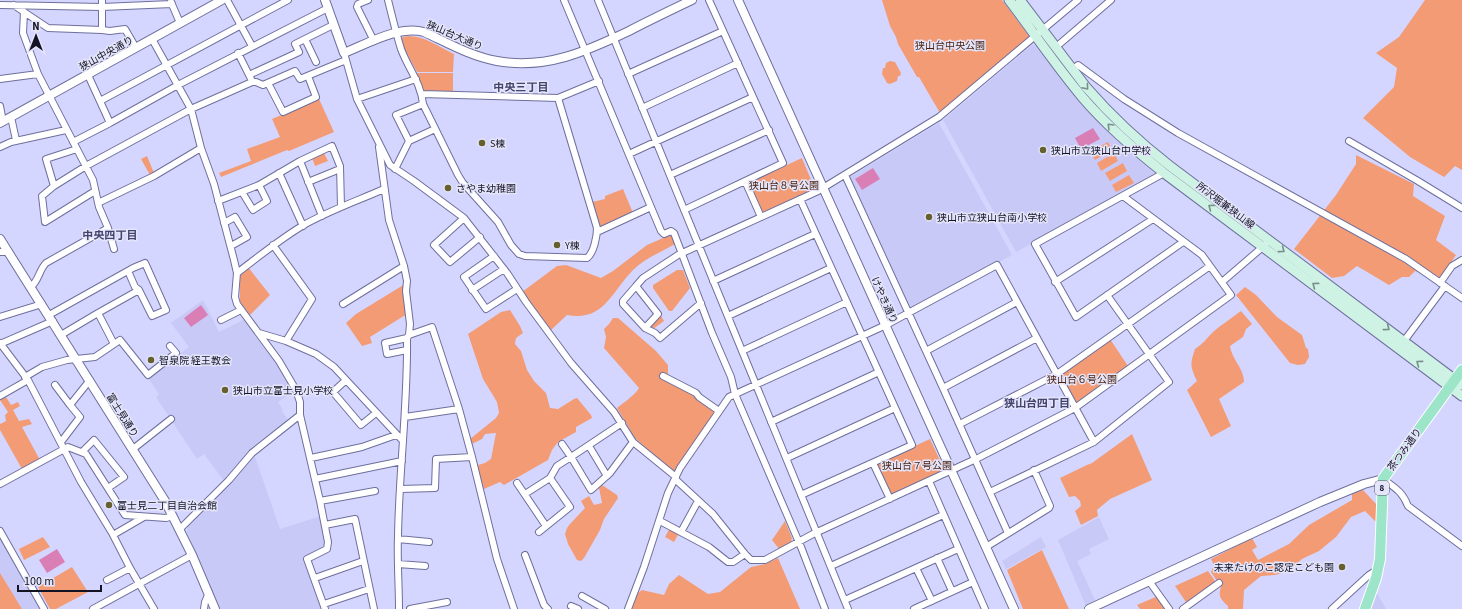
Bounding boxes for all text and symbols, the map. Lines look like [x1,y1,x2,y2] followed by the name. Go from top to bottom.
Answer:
[16,16,56,56] north arrow
[424,18,485,54] street label: 狭山台大通り
[32,19,40,34] text: N
[77,33,136,75] street label: 狭山中央通り
[915,39,985,53] park label: 狭山台中央公園
[494,80,549,95] district label: 中央三丁目
[1082,82,1089,89] one-way arrow
[1107,123,1115,131] one-way arrow
[490,137,505,151] place label: S棟
[477,138,487,148] marker: S棟
[1051,144,1151,158] place label: 狭山市立狭山台中学校
[1038,145,1048,155] marker: 狭山市立狭山台中学校
[749,179,819,193] park label: 狭山台８号公園
[1193,179,1258,232] street label: 所沢堀兼狭山線
[456,182,516,196] place label: さやま幼稚園
[443,183,453,193] marker: さやま幼稚園
[1208,205,1215,212] one-way arrow
[937,211,1047,225] place label: 狭山市立狭山台南小学校
[924,212,934,222] marker: 狭山市立狭山台南小学校
[83,228,138,243] district label: 中央四丁目
[564,239,580,253] place label: Y棟
[552,240,562,250] marker: Y棟
[1278,245,1285,252] one-way arrow
[868,275,901,326] street label: けやき通り
[1312,282,1319,290] one-way arrow
[1382,323,1389,330] one-way arrow
[159,354,231,368] place label: 智泉院 経王教会
[146,355,156,365] marker: 智泉院 経王教会
[1416,361,1423,368] one-way arrow
[1047,373,1117,387] park label: 狭山台６号公園
[233,384,333,398] place label: 狭山市立富士見小学校
[220,385,230,395] marker: 狭山市立富士見小学校
[103,391,141,440] street label: 富士見通り
[1004,396,1070,411] district label: 狭山台四丁目
[1384,425,1425,474] street label: 茶つみ通り
[882,459,952,473] park label: 狭山台７号公園
[1375,481,1389,495] road number: 8
[117,499,217,513] place label: 富士見二丁目自治会館
[104,500,114,510] marker: 富士見二丁目自治会館
[1214,561,1334,575] place label: 未来たけのこ認定こども園
[1337,562,1347,572] marker: 未来たけのこ認定こども園
[18,567,101,593] scale bar
[24,573,54,590] text: 100 m

